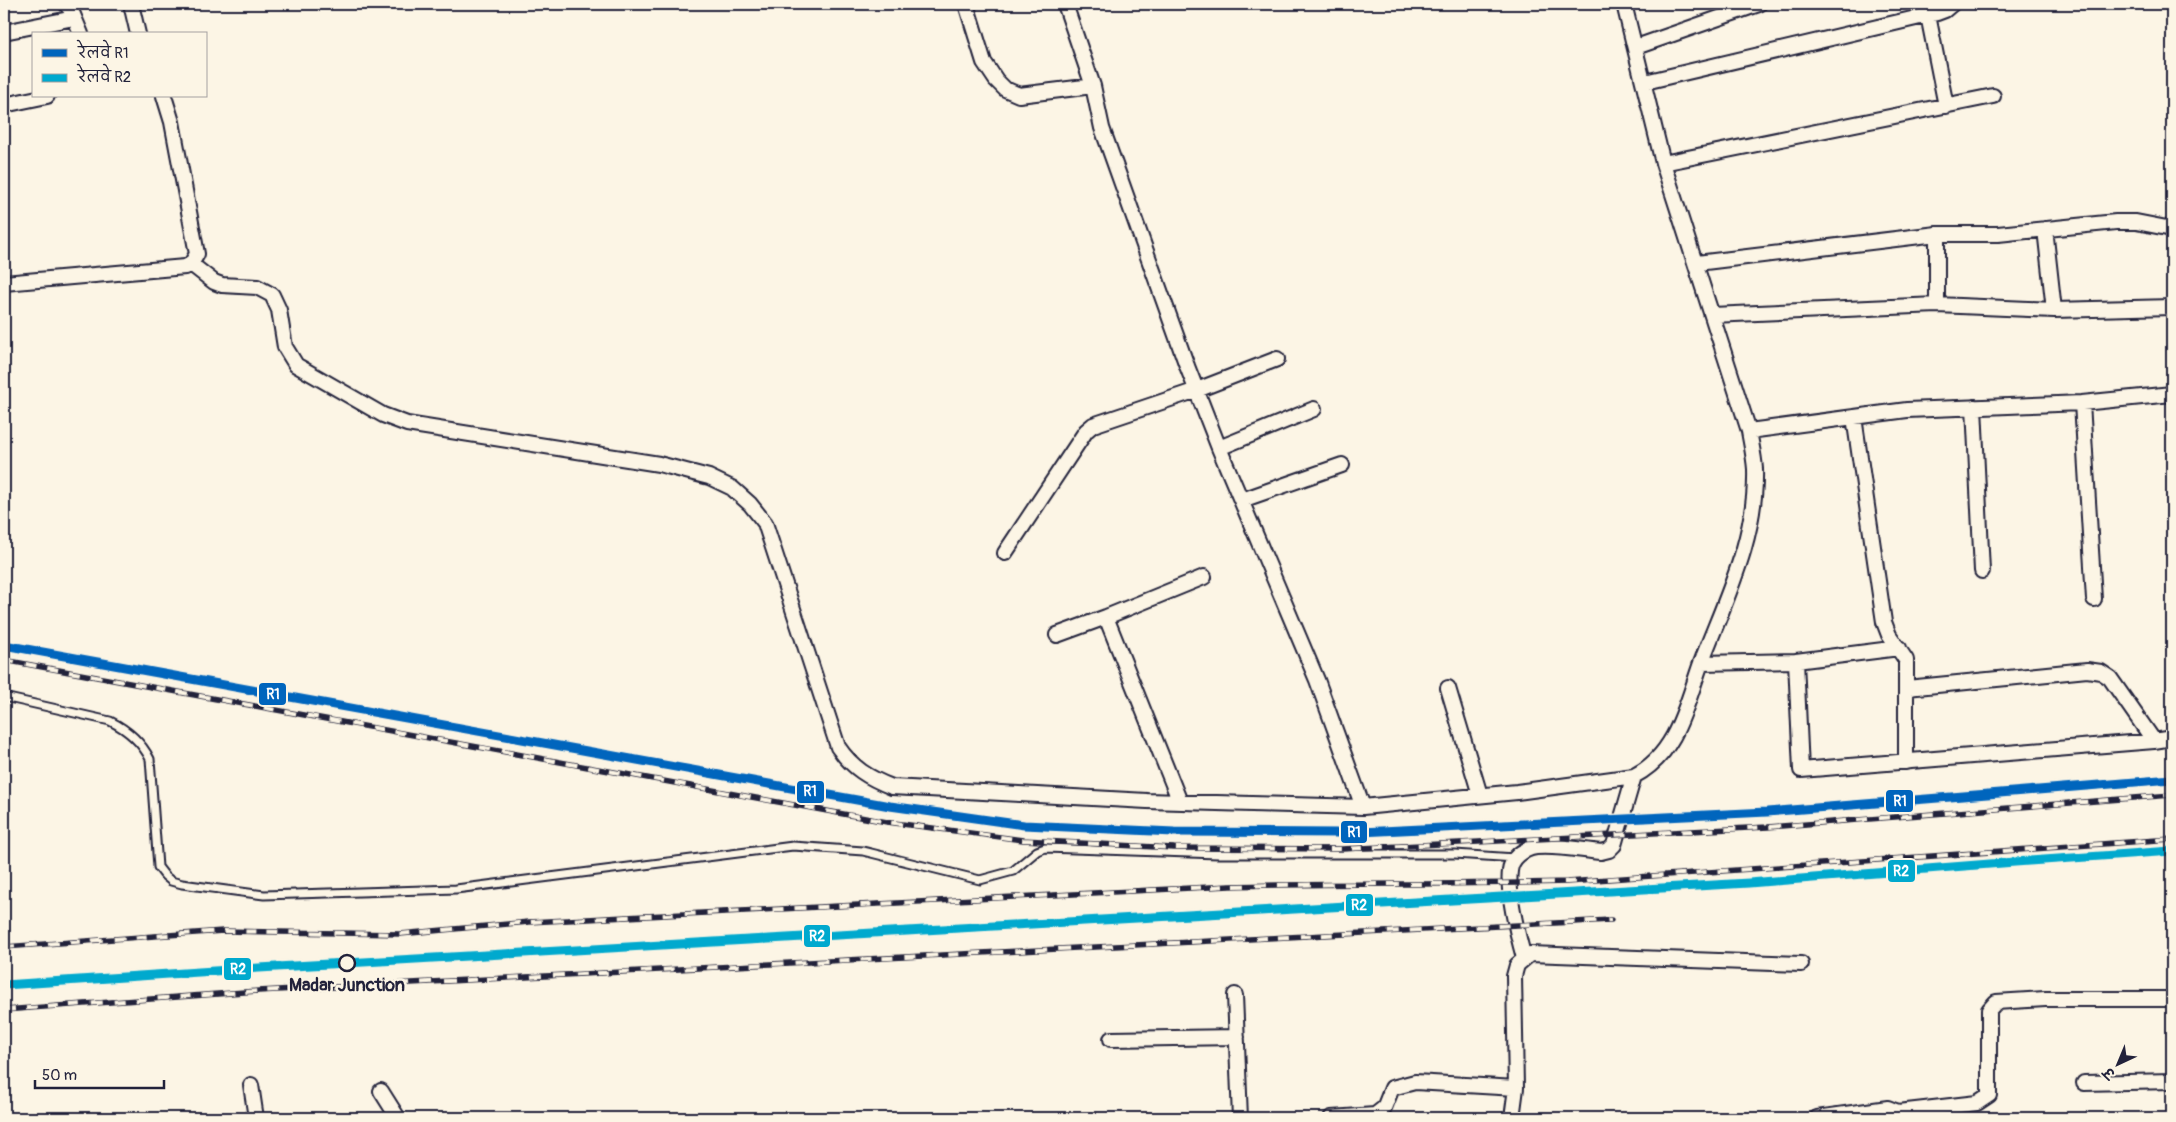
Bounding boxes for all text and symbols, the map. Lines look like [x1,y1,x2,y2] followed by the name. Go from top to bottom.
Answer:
[32,32,208,98] legend
[76,39,129,63] text: रेलवे R1
[76,63,131,87] text: रेलवे R2
[258,682,287,706] line badge: R1
[266,686,280,703] text: R1
[796,780,825,804] line badge: R1
[803,783,817,800] text: R1
[1885,789,1914,813] line badge: R1
[1893,793,1907,810] text: R1
[1340,820,1368,844] line badge: R1
[1347,824,1361,841] text: R1
[1887,859,1916,883] line badge: R2
[1893,863,1909,880] text: R2
[1345,893,1374,917] line badge: R2
[1351,897,1367,914] text: R2
[803,924,831,948] line badge: R2
[809,928,825,945] text: R2
[338,954,356,972] marker: Madar Junction
[223,957,252,981] line badge: R2
[230,961,246,978] text: R2
[289,974,405,997] place label: Madar Junction
[2094,1040,2144,1090] north arrow
[35,1057,164,1089] scale bar
[2099,1062,2120,1084] text: उ
[42,1066,77,1085] text: 50 m

